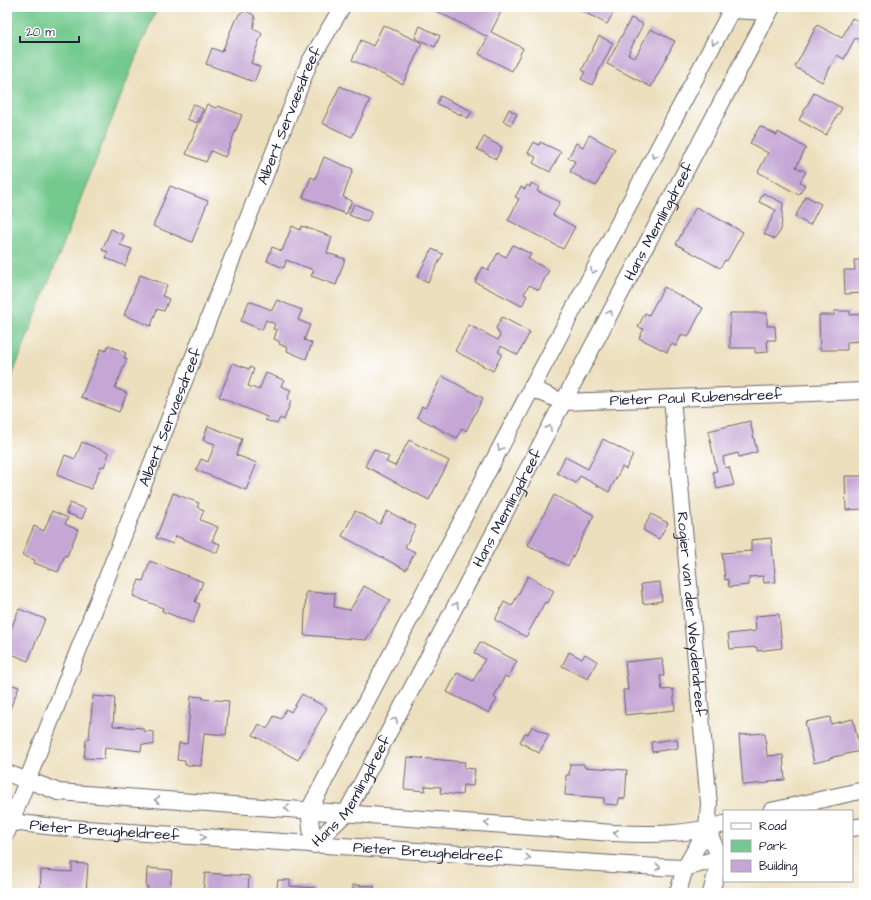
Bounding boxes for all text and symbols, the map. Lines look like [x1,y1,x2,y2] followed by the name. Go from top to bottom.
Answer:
[20,18,79,44] scale bar
[26,24,55,41] text: 20 m
[712,37,719,45] one-way arrow
[252,43,327,188] street label: Albert Servaesdreef
[651,152,658,160] one-way arrow
[619,159,699,285] street label: Hans Memlingdreef
[590,267,598,275] one-way arrow
[605,310,612,317] one-way arrow
[134,345,207,489] street label: Albert Servaesdreef
[609,384,783,411] street label: Pieter Paul Rubensdreef
[544,425,552,432] one-way arrow
[497,444,504,451] one-way arrow
[468,445,548,571] street label: Hans Memlingdreef
[671,511,711,718] street label: Rogier van der Weydendreef
[451,602,458,609] one-way arrow
[390,717,398,724] one-way arrow
[307,732,396,852] street label: Hans Memlingdreef
[154,795,160,804] one-way arrow
[284,804,290,813] one-way arrow
[723,810,853,882] legend
[29,814,180,846] street label: Pieter Breugheldreef
[759,818,787,835] text: Road
[484,819,490,828] one-way arrow
[613,829,619,838] one-way arrow
[200,833,206,842] one-way arrow
[352,837,503,868] street label: Pieter Breugheldreef
[759,838,787,855] text: Park
[525,854,531,863] one-way arrow
[759,858,797,876] text: Building
[655,863,661,871] one-way arrow

